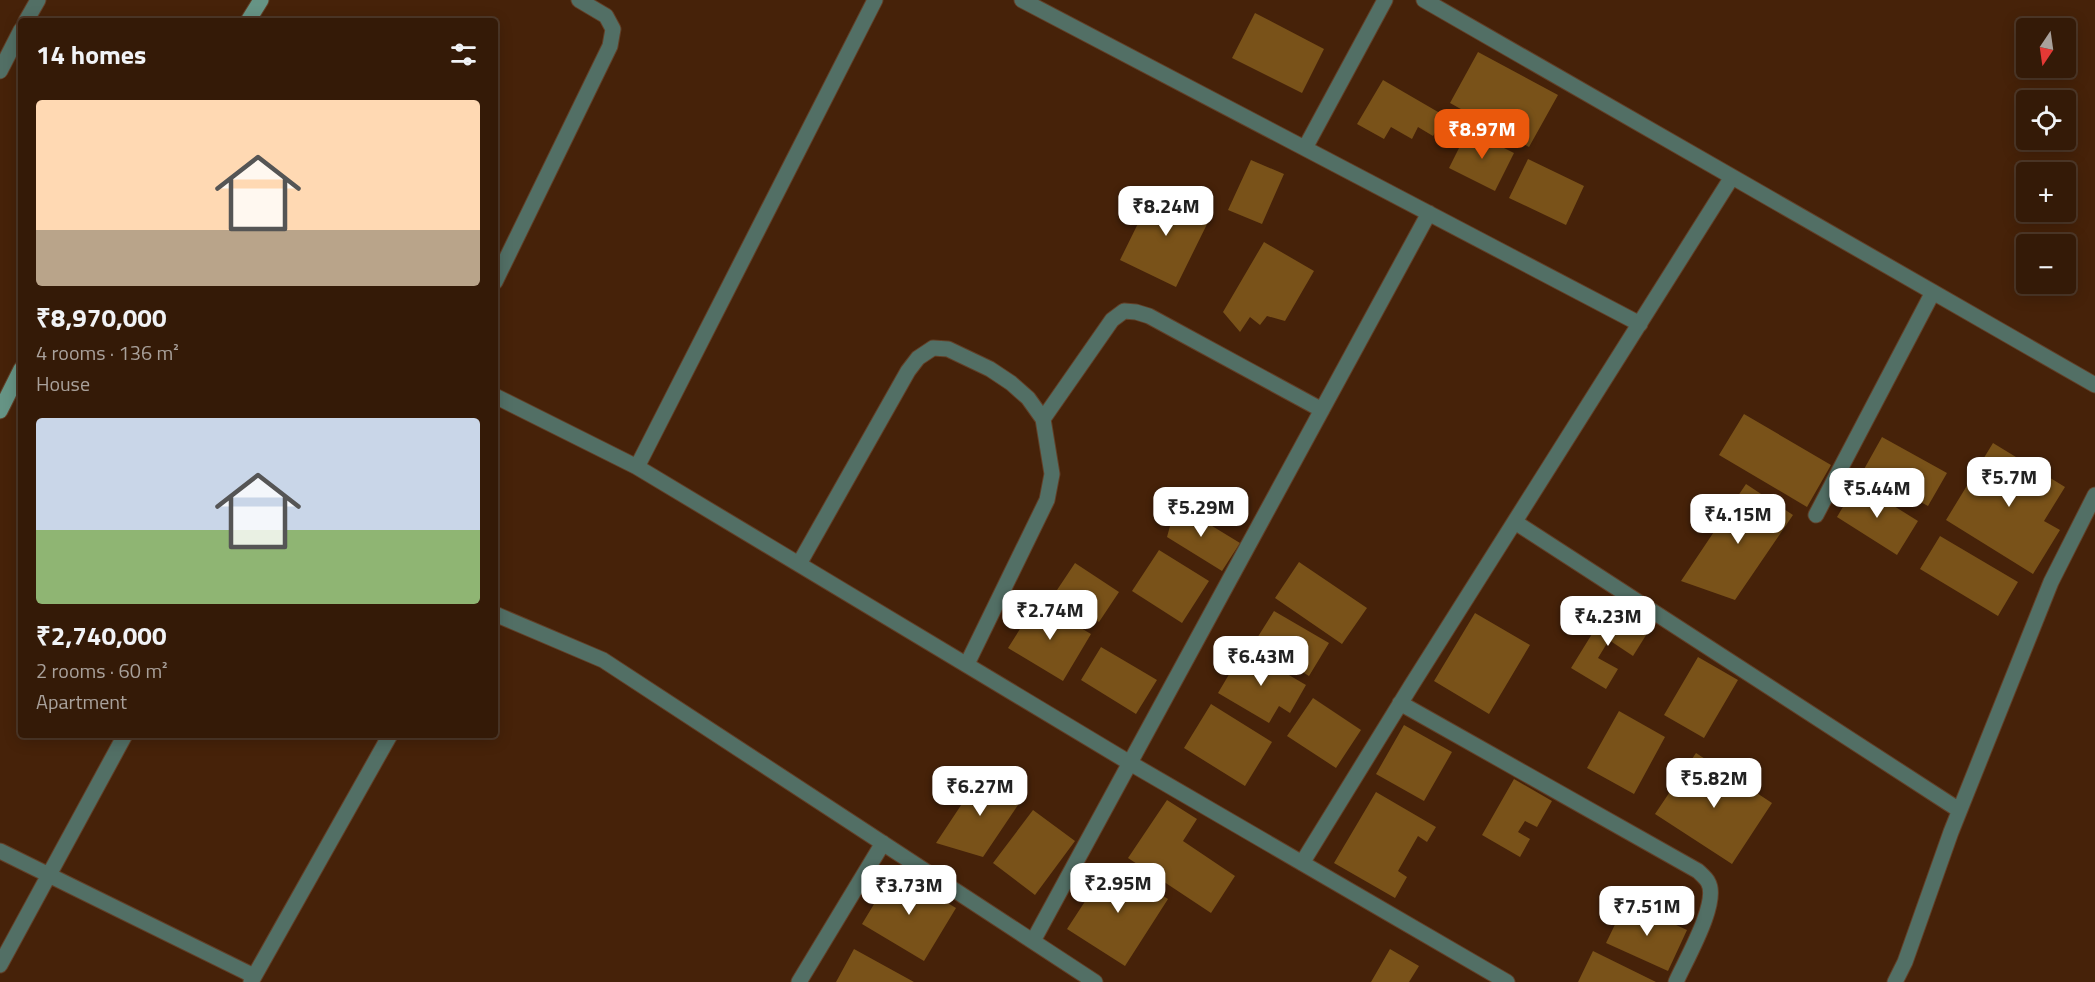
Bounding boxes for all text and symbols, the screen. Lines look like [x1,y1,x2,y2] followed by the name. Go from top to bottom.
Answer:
[2016,18,2076,78] north arrow
[2016,18,2076,294] map controls
[36,35,146,74] text: 14 homes
[447,38,480,71] icon: filters
[2016,90,2076,150] button: locate
[1433,109,1531,160] pin: ₹8.97M
[1448,113,1516,144] text: ₹8.97M
[204,139,312,247] icon: home
[2016,162,2076,222] button: +
[1117,186,1215,237] pin: ₹8.24M
[1132,190,1200,221] text: ₹8.24M
[2016,234,2076,294] button: −
[36,298,166,337] text: ₹8,970,000
[36,337,179,368] text: 4 rooms · 136 m²
[36,368,90,399] text: House
[204,457,312,565] icon: home
[1967,457,2051,508] pin: ₹5.7M
[1981,461,2037,492] text: ₹5.7M
[1828,468,1926,519] pin: ₹5.44M
[1843,472,1911,503] text: ₹5.44M
[1152,487,1250,538] pin: ₹5.29M
[1167,491,1235,522] text: ₹5.29M
[1689,494,1787,545] pin: ₹4.15M
[1704,498,1772,529] text: ₹4.15M
[1001,590,1099,641] pin: ₹2.74M
[1016,594,1084,625] text: ₹2.74M
[1559,596,1657,647] pin: ₹4.23M
[1574,600,1642,631] text: ₹4.23M
[36,616,166,655] text: ₹2,740,000
[1212,636,1310,687] pin: ₹6.43M
[1227,640,1295,671] text: ₹6.43M
[36,655,168,686] text: 2 rooms · 60 m²
[36,686,127,717] text: Apartment
[1665,758,1763,809] pin: ₹5.82M
[1680,762,1748,793] text: ₹5.82M
[931,766,1029,817] pin: ₹6.27M
[946,770,1014,801] text: ₹6.27M
[1069,863,1167,914] pin: ₹2.95M
[860,865,958,916] pin: ₹3.73M
[1084,867,1152,898] text: ₹2.95M
[875,869,943,900] text: ₹3.73M
[1598,886,1696,937] pin: ₹7.51M
[1613,890,1681,921] text: ₹7.51M

